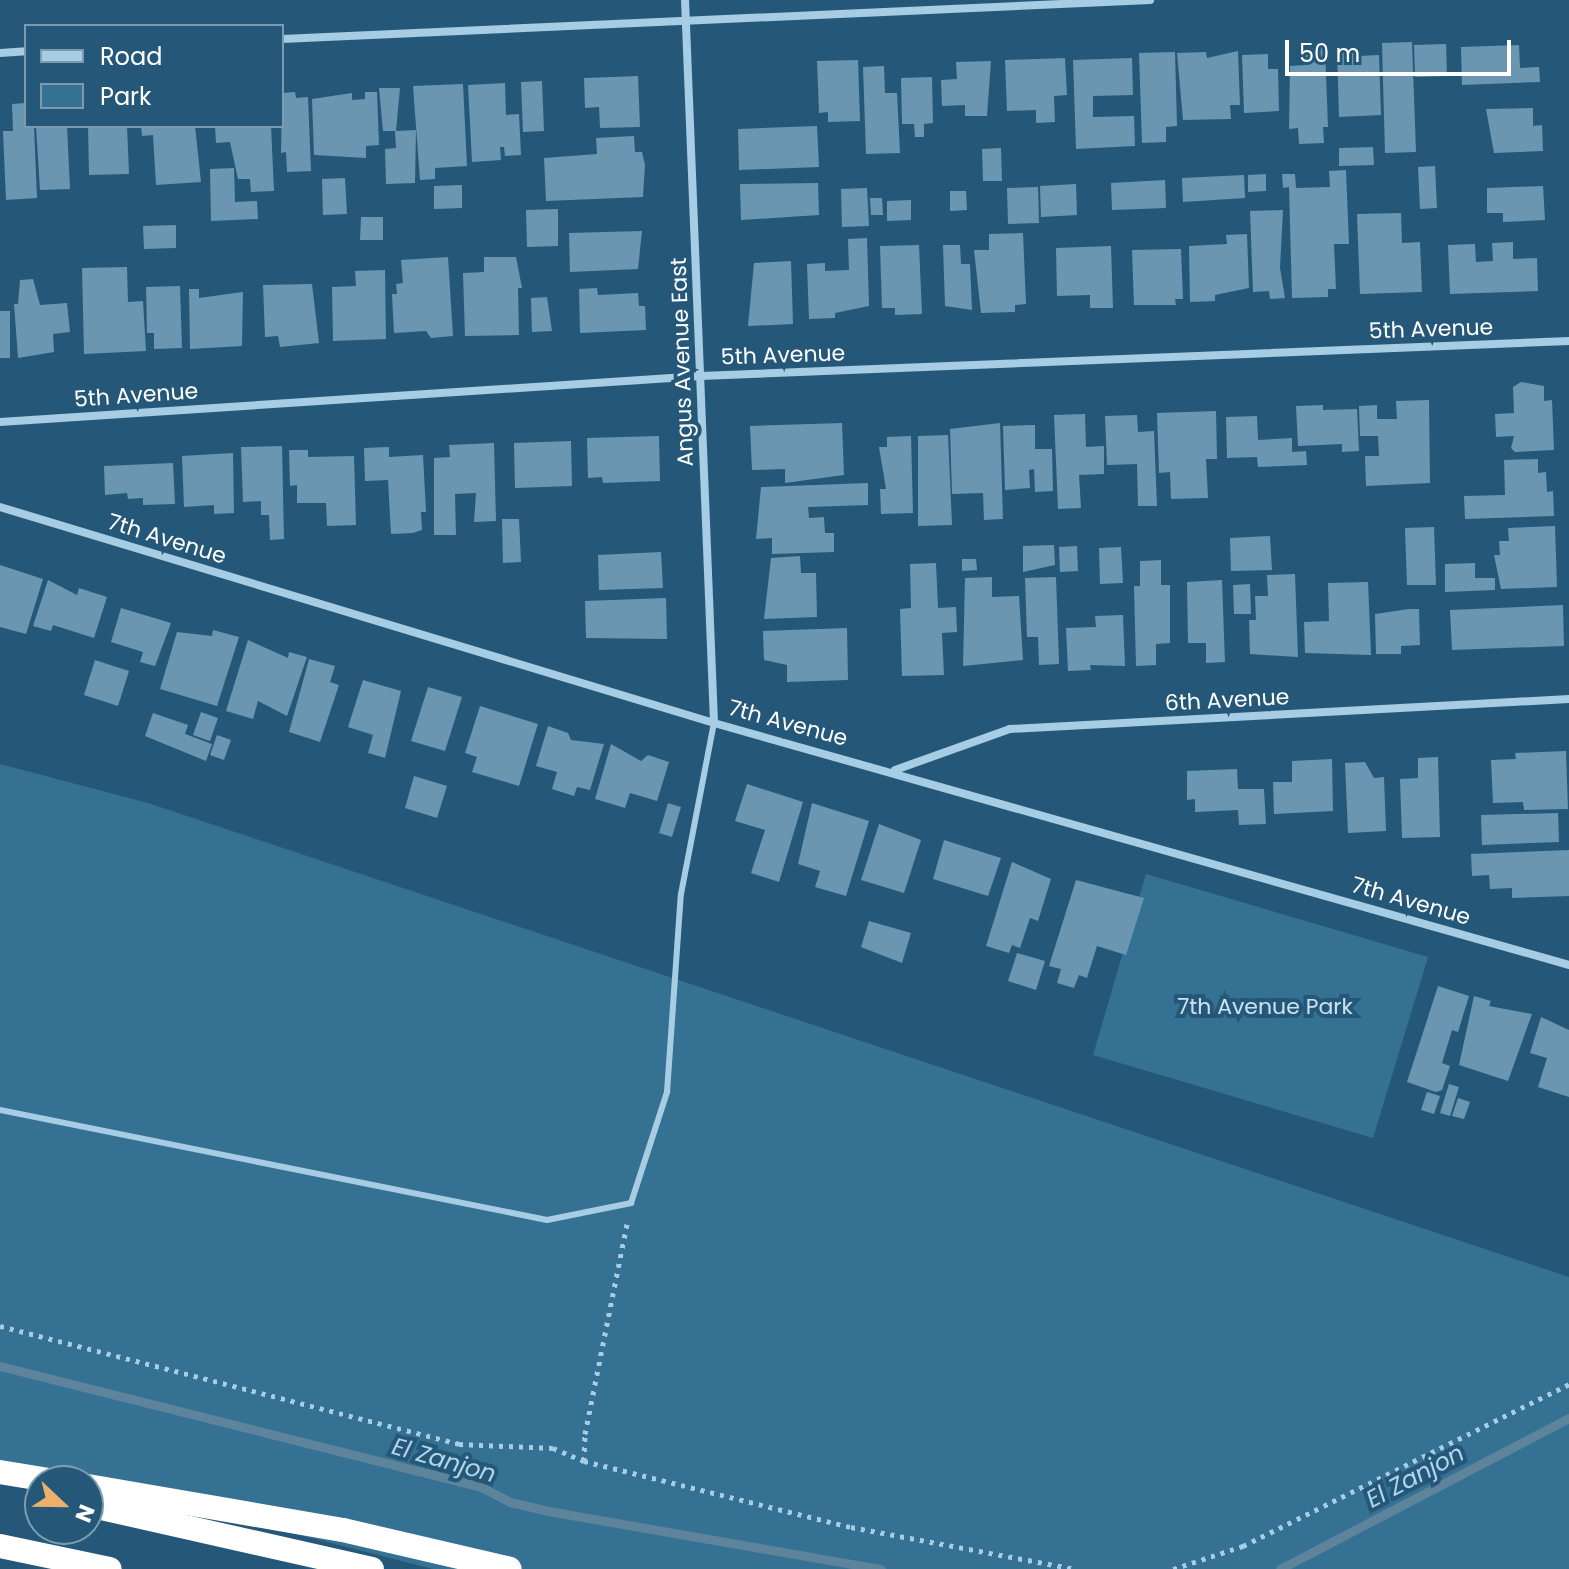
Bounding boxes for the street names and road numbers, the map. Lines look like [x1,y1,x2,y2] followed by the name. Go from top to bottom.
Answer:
[665,257,699,467] street label: Angus Avenue East
[1368,314,1494,344] street label: 5th Avenue
[720,340,846,370] street label: 5th Avenue
[73,377,199,413] street label: 5th Avenue
[105,508,229,570] street label: 7th Avenue
[1164,684,1290,716] street label: 6th Avenue
[725,694,851,752] street label: 7th Avenue
[1348,871,1474,931] street label: 7th Avenue

